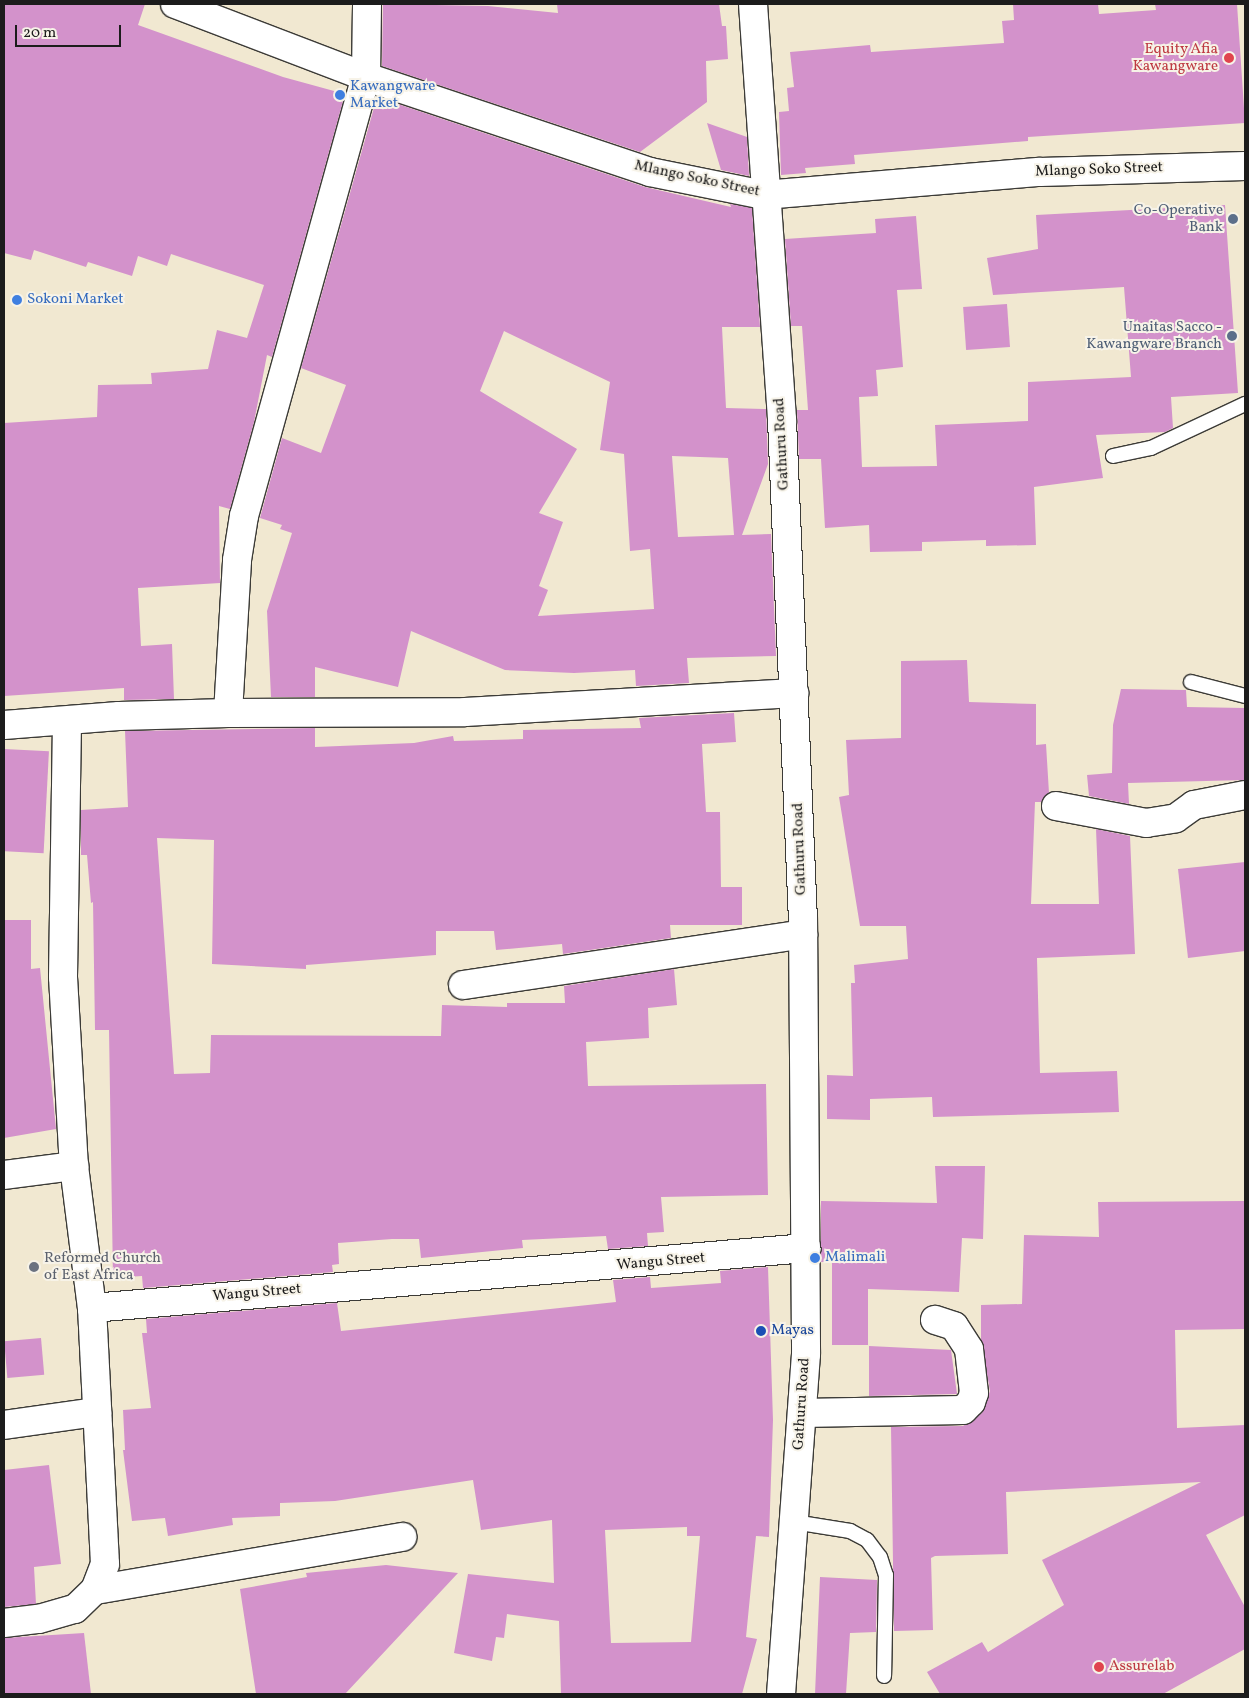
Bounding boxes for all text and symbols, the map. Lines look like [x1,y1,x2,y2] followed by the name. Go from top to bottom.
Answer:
[18,15,124,47] scale bar
[23,23,56,44] text: 20 m
[1133,40,1218,75] place label: Equity Afia Kawangware
[1222,51,1236,65] marker: Equity Afia Kawangware
[350,77,435,112] place label: Kawangware Market
[334,89,346,101] marker: Kawangware Market
[633,157,761,201] street label: Mlango Soko Street
[1035,159,1163,181] street label: Mlango Soko Street
[1134,201,1223,236] place label: Co-Operative Bank
[1227,213,1239,225] marker: Co-Operative Bank
[27,291,124,309] place label: Sokoni Market
[11,294,23,306] marker: Sokoni Market
[1086,318,1222,353] place label: Unaitas Sacco - Kawangware Branch
[1226,330,1238,342] marker: Unaitas Sacco - Kawangware Branch
[771,397,793,491] street label: Gathuru Road
[789,802,811,896] street label: Gathuru Road
[44,1249,161,1284] place label: Reformed Church of East Africa
[616,1249,706,1275] street label: Wangu Street
[825,1249,885,1267] place label: Malimali
[809,1252,821,1264] marker: Malimali
[28,1261,40,1273] marker: Reformed Church of East Africa
[212,1280,302,1306] street label: Wangu Street
[771,1322,814,1340] place label: Mayas
[755,1325,767,1337] marker: Mayas
[790,1357,814,1451] street label: Gathuru Road
[1109,1658,1174,1676] place label: Assurelab
[1093,1661,1105,1673] marker: Assurelab

